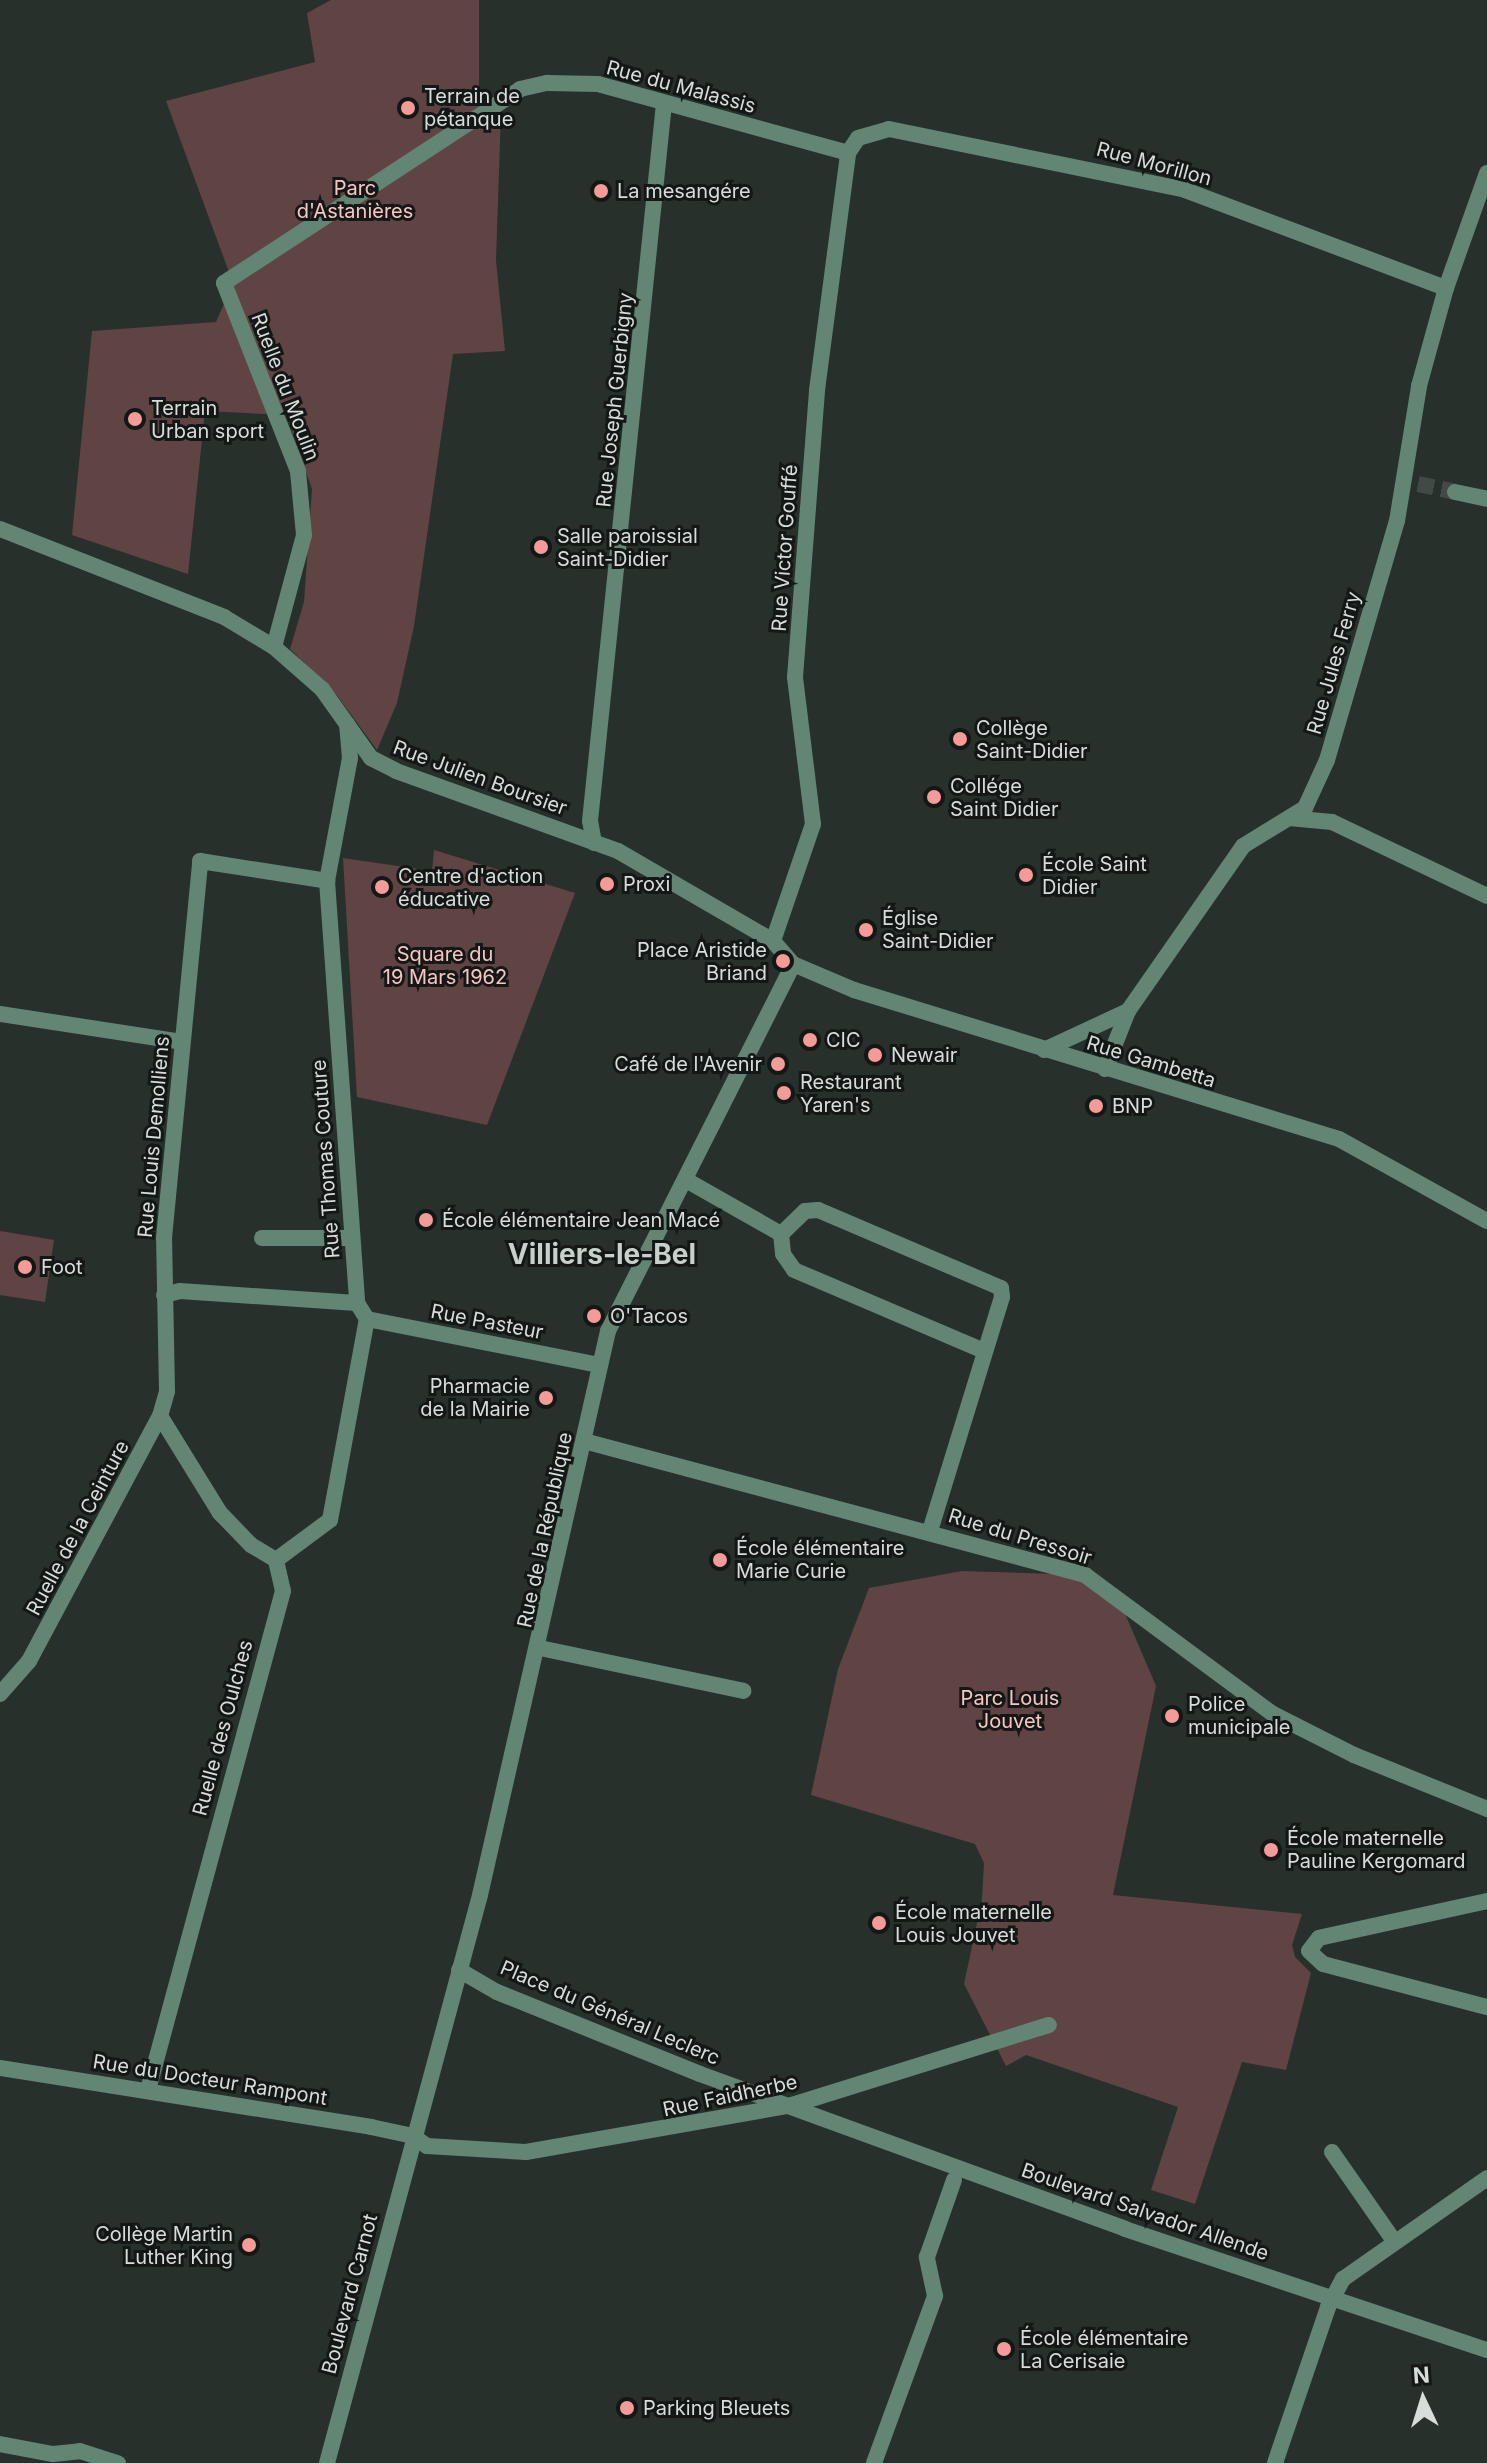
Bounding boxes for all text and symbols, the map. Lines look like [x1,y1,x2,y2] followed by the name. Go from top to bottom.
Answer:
[604,56,758,118] street label: Rue du Malassis
[424,84,520,131] place label: Terrain de pétanque
[399,99,417,117] marker: Terrain de pétanque
[1094,137,1214,191] street label: Rue Morillon
[297,177,413,224] park label: Parc d'Astanières
[617,179,751,203] place label: La mesangére
[592,182,610,200] marker: La mesangére
[592,291,638,509] street label: Rue Joseph Guerbigny
[246,310,324,464] street label: Ruelle du Moulin
[151,396,264,443] place label: Terrain Urban sport
[126,410,144,428] marker: Terrain Urban sport
[767,464,803,632] street label: Rue Victor Gouffé
[557,524,698,571] place label: Salle paroissial Saint-Didier
[532,538,550,556] marker: Salle paroissial Saint-Didier
[1302,589,1366,737] street label: Rue Jules Ferry
[976,716,1088,763] place label: Collège Saint-Didier
[951,730,969,748] marker: Collège Saint-Didier
[390,735,570,821] street label: Rue Julien Boursier
[950,774,1058,821] place label: Collége Saint Didier
[925,788,943,806] marker: Collége Saint Didier
[1042,852,1147,899] place label: École Saint Didier
[398,864,543,911] place label: Centre d'action éducative
[1017,866,1035,884] marker: École Saint Didier
[623,872,670,896] place label: Proxi
[598,875,616,893] marker: Proxi
[373,878,391,896] marker: Centre d'action éducative
[882,906,994,953] place label: Église Saint-Didier
[857,921,875,939] marker: Église Saint-Didier
[637,938,767,985] place label: Place Aristide Briand
[383,942,507,989] park label: Square du 19 Mars 1962
[774,952,792,970] marker: Place Aristide Briand
[826,1028,861,1052] place label: CIC
[801,1031,819,1049] marker: CIC
[1084,1031,1218,1093] street label: Rue Gambetta
[133,1035,175,1239] street label: Rue Louis Demolliens
[891,1043,957,1067] place label: Newair
[866,1046,884,1064] marker: Newair
[614,1052,762,1076] place label: Café de l'Avenir
[769,1055,787,1073] marker: Café de l'Avenir
[307,1059,345,1259] street label: Rue Thomas Couture
[800,1070,902,1117] place label: Restaurant Yaren's
[775,1084,793,1102] marker: Restaurant Yaren's
[1112,1094,1153,1118] place label: BNP
[1087,1097,1105,1115] marker: BNP
[442,1208,720,1232] place label: École élémentaire Jean Macé
[417,1211,435,1229] marker: École élémentaire Jean Macé
[508,1237,696,1271] district label: Villiers-le-Bel
[41,1255,83,1279] place label: Foot
[16,1258,34,1276] marker: Foot
[429,1299,545,1345] street label: Rue Pasteur
[610,1304,688,1328] place label: O'Tacos
[585,1307,603,1325] marker: O'Tacos
[420,1374,530,1421] place label: Pharmacie de la Mairie
[537,1389,555,1407] marker: Pharmacie de la Mairie
[513,1430,577,1630] street label: Rue de la République
[22,1436,134,1620] street label: Ruelle de la Ceinture
[945,1504,1095,1570] street label: Rue du Pressoir
[736,1536,904,1583] place label: École élémentaire Marie Curie
[711,1551,729,1569] marker: École élémentaire Marie Curie
[188,1638,258,1818] street label: Ruelle des Oulches
[961,1687,1059,1734] park label: Parc Louis Jouvet
[1188,1692,1290,1739] place label: Police municipale
[1163,1707,1181,1725] marker: Police municipale
[1287,1826,1466,1873] place label: École maternelle Pauline Kergomard
[1262,1841,1280,1859] marker: École maternelle Pauline Kergomard
[895,1900,1052,1947] place label: École maternelle Louis Jouvet
[870,1914,888,1932] marker: École maternelle Louis Jouvet
[497,1956,723,2070] street label: Place du Général Leclerc
[91,2050,329,2110] street label: Rue du Docteur Rampont
[661,2070,799,2122] street label: Rue Faidherbe
[1018,2158,1272,2266] street label: Boulevard Salvador Allende
[317,2211,383,2377] street label: Boulevard Carnot
[95,2222,233,2269] place label: Collège Martin Luther King
[240,2236,258,2254] marker: Collège Martin Luther King
[1020,2326,1188,2373] place label: École élémentaire La Cerisaie
[995,2340,1013,2358] marker: École élémentaire La Cerisaie
[1383,2359,1463,2439] north arrow
[1412,2362,1431,2389] text: N
[643,2396,790,2420] place label: Parking Bleuets
[618,2399,636,2417] marker: Parking Bleuets

